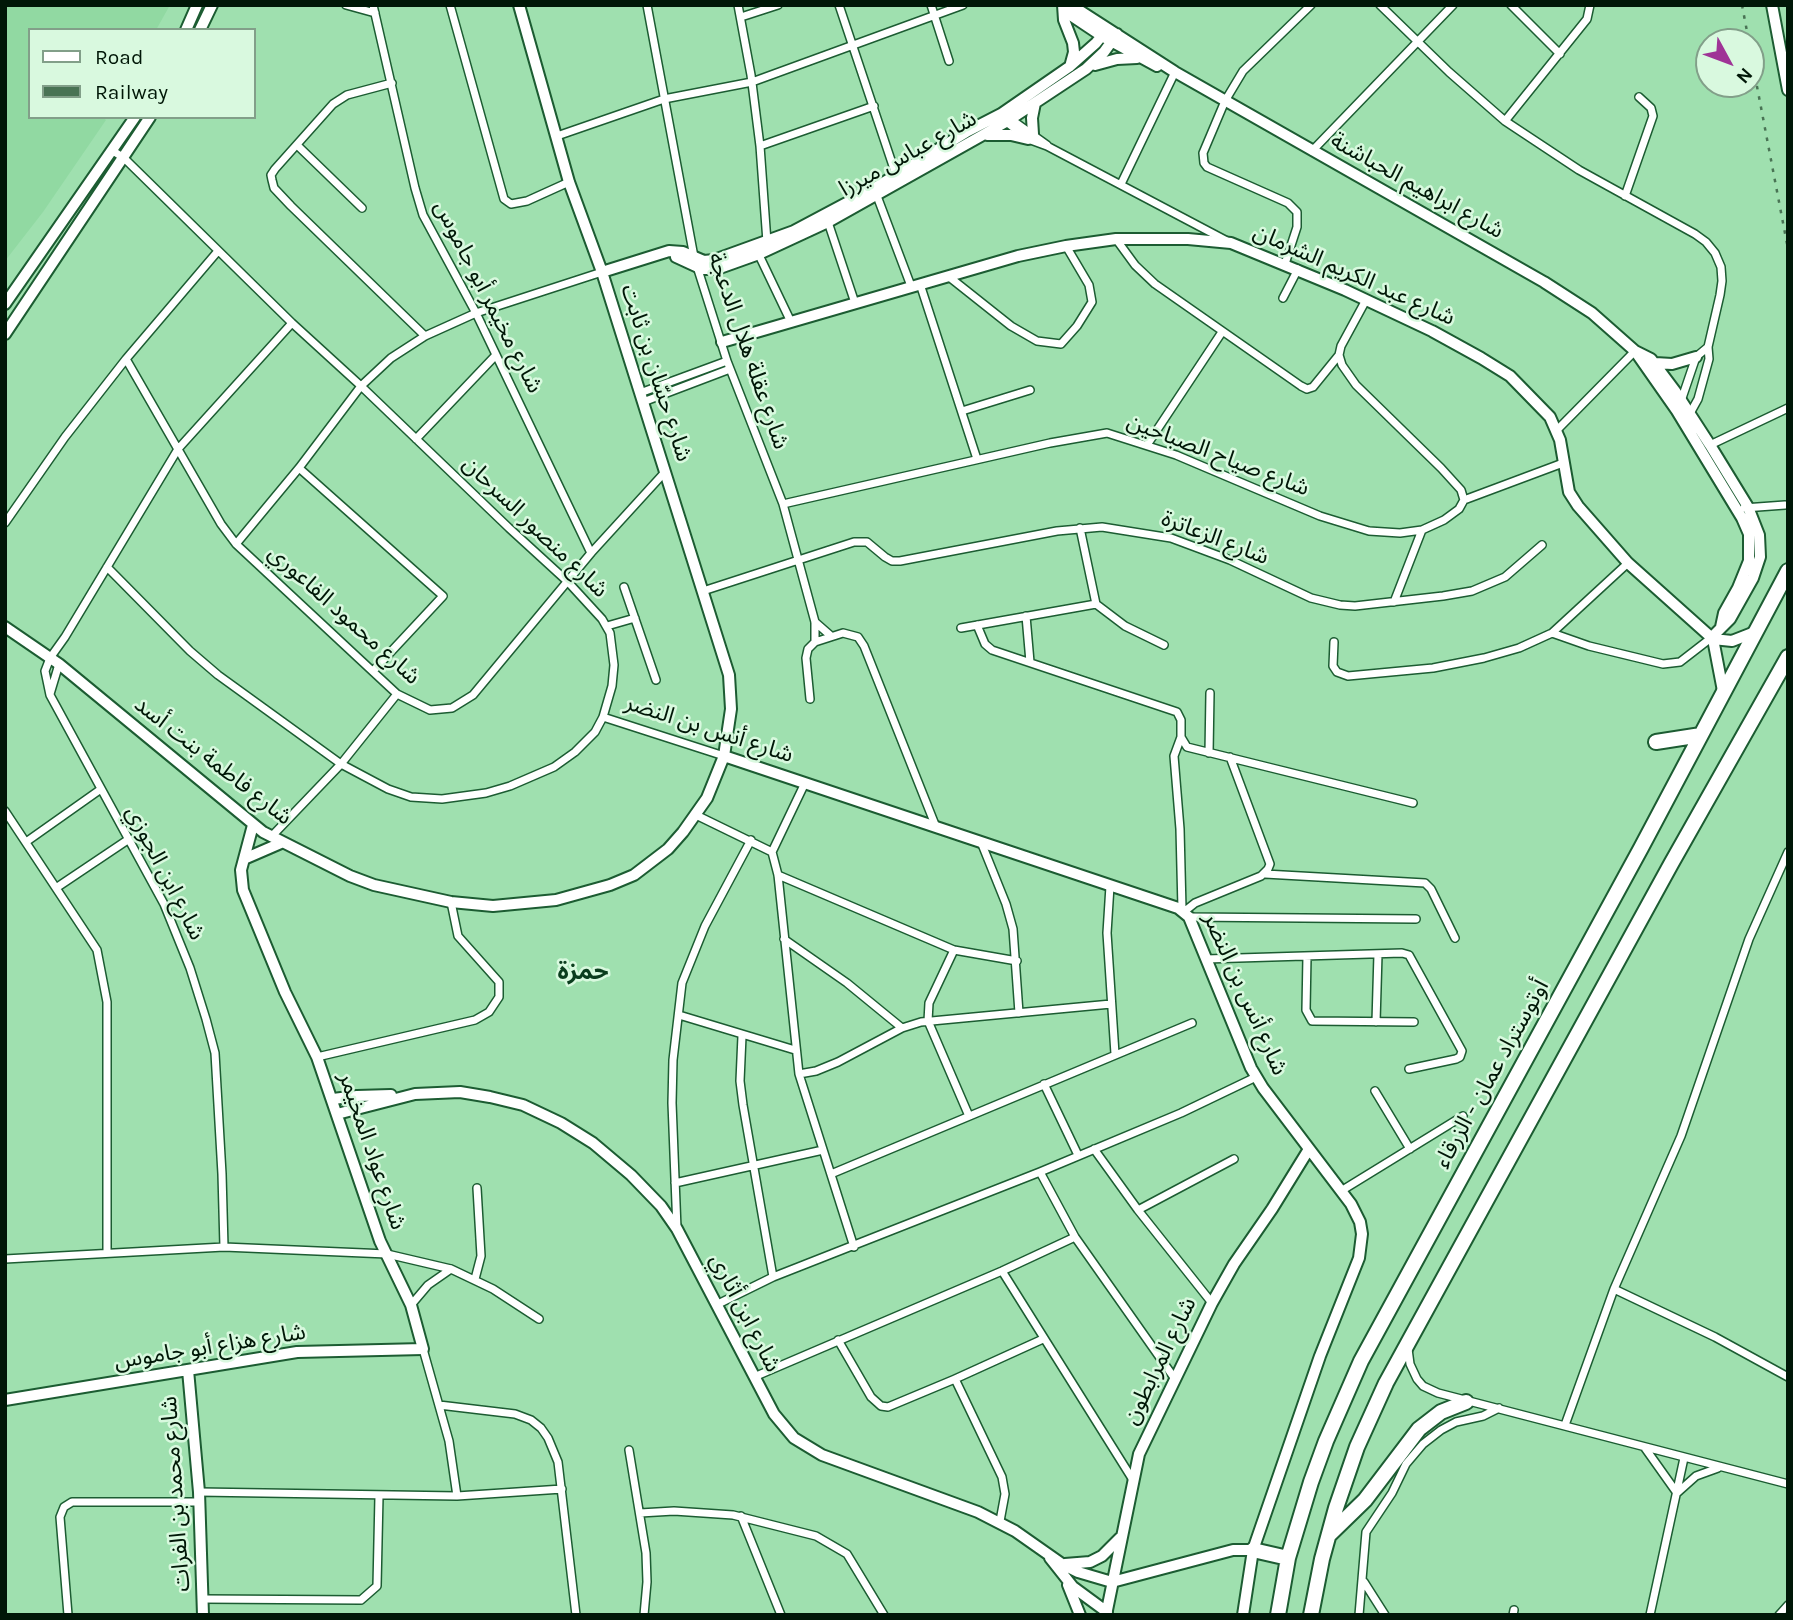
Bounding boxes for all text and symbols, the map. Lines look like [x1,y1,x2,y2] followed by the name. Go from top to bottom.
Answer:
[28,28,256,119] legend
[1695,28,1765,98] north arrow
[95,45,143,69] text: Road
[1732,63,1757,88] text: N
[95,80,168,104] text: Railway
[834,105,982,203] street label: شارع عباس ميرزا
[1326,127,1508,245] street label: شارع ابراهيم الحباشنة
[428,196,548,398] street label: شارع مخيمر أبو جاموس
[1249,218,1459,332] street label: شارع عبد الكريم الشرمان
[701,249,795,453] street label: شارع عقلة هلال الدعجة
[614,281,698,465] street label: شارع حسّان بن ثابت
[1123,407,1313,503] street label: شارع صياح الصباحين
[456,450,614,604] street label: شارع منصور السرحان
[1157,505,1273,571] street label: شارع الزعاترة
[262,539,426,691] street label: شارع محمود الفاعوري
[621,689,797,769] street label: شارع أنس بن النضر
[128,691,298,831] street label: شارع فاطمة بنت أسد
[119,801,211,945] street label: شارع ابن الجوزي
[1197,908,1293,1080] street label: شارع أنس بن النضر
[557,958,609,986] district label: حمزة
[1429,975,1555,1173] street label: أوتوستراد عمان - الزرقاء
[332,1069,412,1233] street label: شارع عواد المخيمر
[703,1249,787,1377] street label: شارع ابن أثاري
[1117,1293,1203,1429] street label: شارع المرابطون
[112,1318,308,1376] street label: شارع هزاع أبو جاموس
[155,1395,197,1593] street label: شارع محمد بن الفرات

